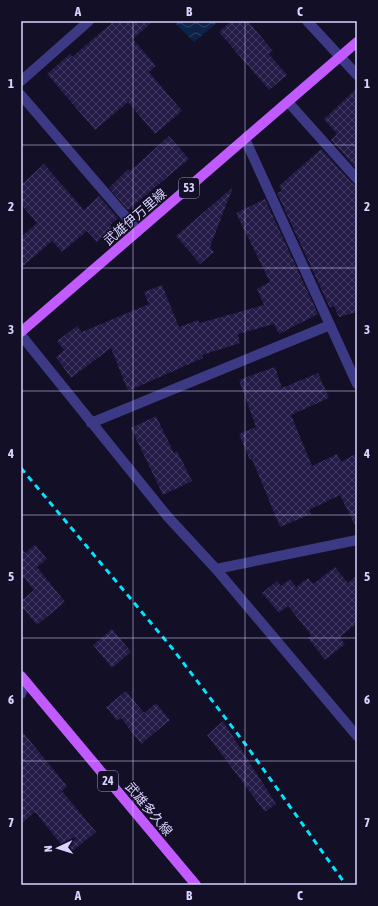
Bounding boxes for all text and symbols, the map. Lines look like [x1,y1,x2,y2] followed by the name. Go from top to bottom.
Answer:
[74,4,82,19] text: A
[186,4,193,19] text: B
[297,4,303,19] text: C
[8,76,14,91] text: 1
[364,76,370,91] text: 1
[179,178,199,198] road number: 53
[101,186,169,248] street label: 武雄伊万里線
[8,199,14,214] text: 2
[364,199,370,214] text: 2
[8,322,14,337] text: 3
[364,322,370,337] text: 3
[7,446,14,461] text: 4
[363,446,370,461] text: 4
[8,569,14,584] text: 5
[364,569,370,584] text: 5
[8,692,14,707] text: 6
[364,692,370,707] text: 6
[98,771,118,791] road number: 24
[122,779,176,839] street label: 武雄多久線
[8,815,14,830] text: 7
[364,815,370,830] text: 7
[38,828,78,868] north arrow
[42,845,54,852] text: N
[74,888,82,903] text: A
[186,888,193,903] text: B
[297,888,303,903] text: C

